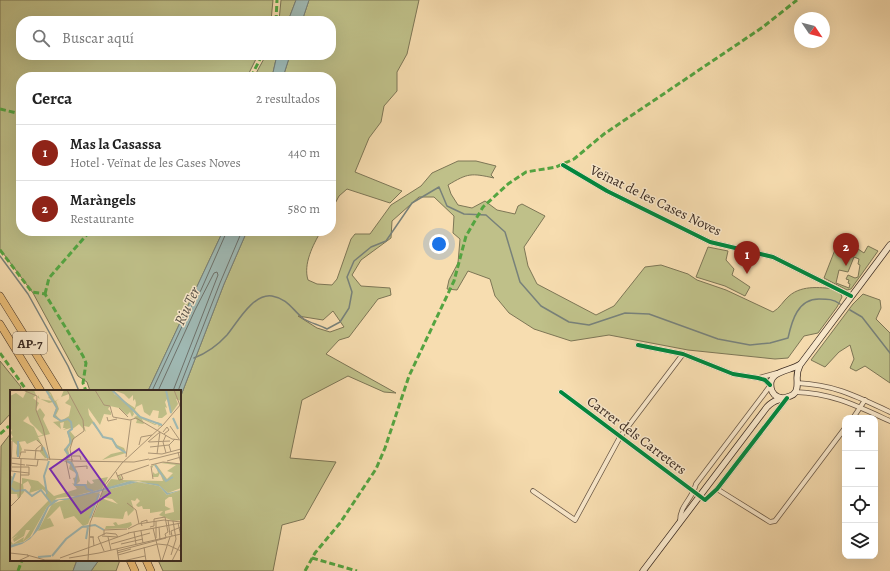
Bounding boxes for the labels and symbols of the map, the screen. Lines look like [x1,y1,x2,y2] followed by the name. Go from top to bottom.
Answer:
[794,12,830,48] north arrow
[586,160,725,241] street label: Veïnat de les Cases Noves
[833,233,859,266] pin: 2
[429,234,449,254] your location
[734,241,760,274] pin: 1
[169,283,205,328] water label: Riu Ter
[13,332,47,354] road number: AP-7
[10,390,181,561] inset map
[583,392,690,479] street label: Carrer dels Carreters

